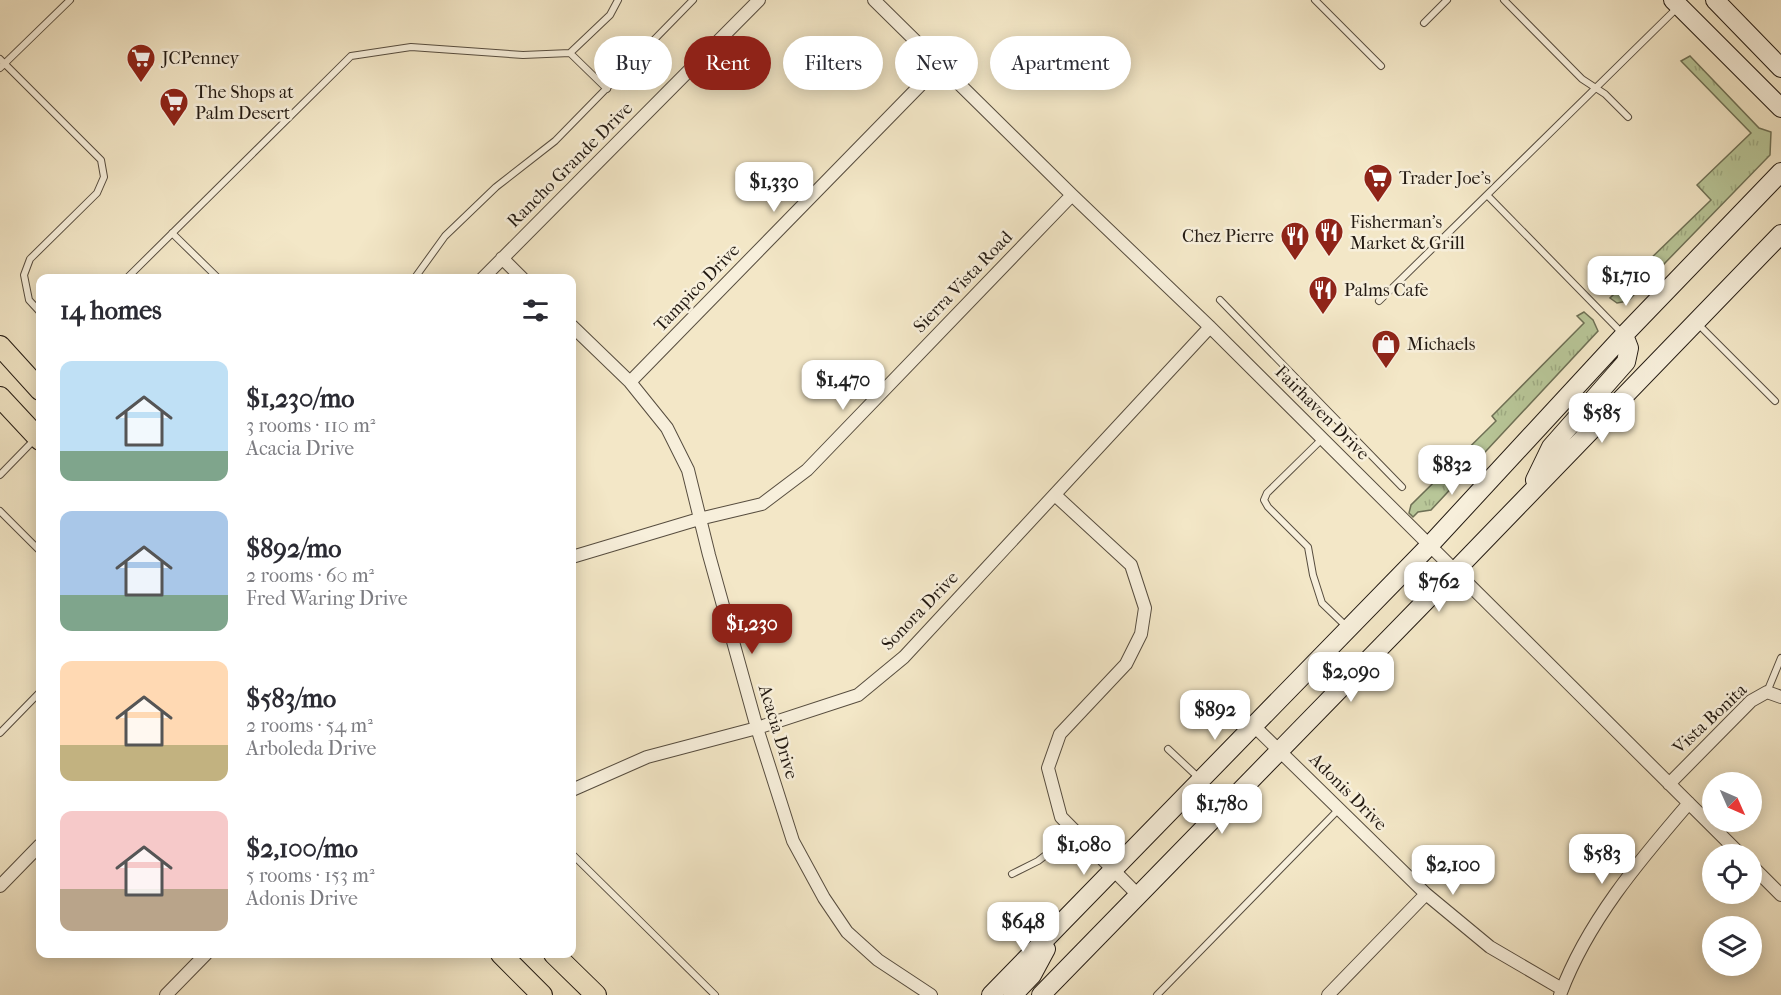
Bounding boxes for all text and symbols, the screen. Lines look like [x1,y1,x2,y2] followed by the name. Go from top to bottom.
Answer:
[594,36,672,90] chip: Buy
[684,36,771,90] chip: Rent
[783,36,883,90] chip: Filters
[895,36,978,90] chip: New
[990,36,1131,90] chip: Apartment
[125,42,157,84] supermarket icon: JCPenney
[160,48,241,69] place label: JCPenney
[195,82,294,124] place label: The Shops at Palm Desert
[158,86,190,128] supermarket icon: The Shops at Palm Desert
[503,98,637,232] street label: Rancho Grande Drive
[725,162,823,213] pin: $1,330
[1362,162,1394,204] supermarket icon: Trader Joe's
[1399,168,1491,189] place label: Trader Joe's
[749,170,799,193] text: $1,330
[1350,212,1465,254] place label: Fisherman's Market & Grill
[1313,216,1345,258] restaurant icon: Fisherman's Market & Grill
[1279,220,1311,262] restaurant icon: Chez Pierre
[1182,226,1274,247] place label: Chez Pierre
[909,227,1017,337] street label: Sierra Vista Road
[650,240,744,336] street label: Tampico Drive
[1577,256,1675,307] pin: $1,710
[1602,264,1650,287] text: $1,710
[1307,274,1339,316] restaurant icon: Palms Cafe
[1344,280,1429,301] place label: Palms Cafe
[519,294,552,327] icon: filters
[60,295,162,326] text: 14 homes
[1370,328,1402,370] shop icon: Michaels
[1407,334,1476,355] place label: Michaels
[794,360,892,411] pin: $1,470
[1270,361,1374,465] street label: Fairhaven Drive
[816,368,870,391] text: $1,470
[246,383,354,414] text: $1,230/mo
[108,385,180,457] icon: home
[1566,393,1638,444] pin: $585
[1583,401,1621,424] text: $585
[246,414,375,437] text: 3 rooms · 110 m²
[246,437,354,460] text: Acacia Drive
[1416,445,1488,496] pin: $832
[1432,453,1472,476] text: $832
[246,533,341,564] text: $892/mo
[108,535,180,607] icon: home
[1403,562,1475,613] pin: $762
[246,564,374,587] text: 2 rooms · 60 m²
[877,567,963,655] street label: Sonora Drive
[1418,570,1460,593] text: $762
[246,587,408,610] text: Fred Waring Drive
[703,604,801,655] pin: $1,230
[726,612,778,635] text: $1,230
[1302,652,1400,703] pin: $2,090
[1322,660,1380,683] text: $2,090
[1668,679,1752,759] street label: Vista Bonita
[753,681,802,782] street label: Acacia Drive
[246,683,336,714] text: $583/mo
[108,685,180,757] icon: home
[1179,690,1251,741] pin: $892
[1194,698,1236,721] text: $892
[246,714,373,737] text: 2 rooms · 54 m²
[246,737,376,760] text: Arboleda Drive
[1304,748,1391,835] street label: Adonis Drive
[1702,772,1762,832] north arrow
[1702,772,1762,976] map controls
[1173,784,1271,835] pin: $1,780
[1196,792,1248,815] text: $1,780
[1035,825,1133,876] pin: $1,080
[246,833,358,864] text: $2,100/mo
[1057,833,1111,856] text: $1,080
[1566,834,1638,885] pin: $583
[108,835,180,907] icon: home
[1583,842,1621,865] text: $583
[1702,844,1762,904] button: locate
[1404,845,1502,896] pin: $2,100
[1426,853,1480,876] text: $2,100
[246,864,375,887] text: 5 rooms · 153 m²
[246,887,358,910] text: Adonis Drive
[987,902,1059,953] pin: $648
[1001,910,1045,933] text: $648
[1702,916,1762,976] button: layers

